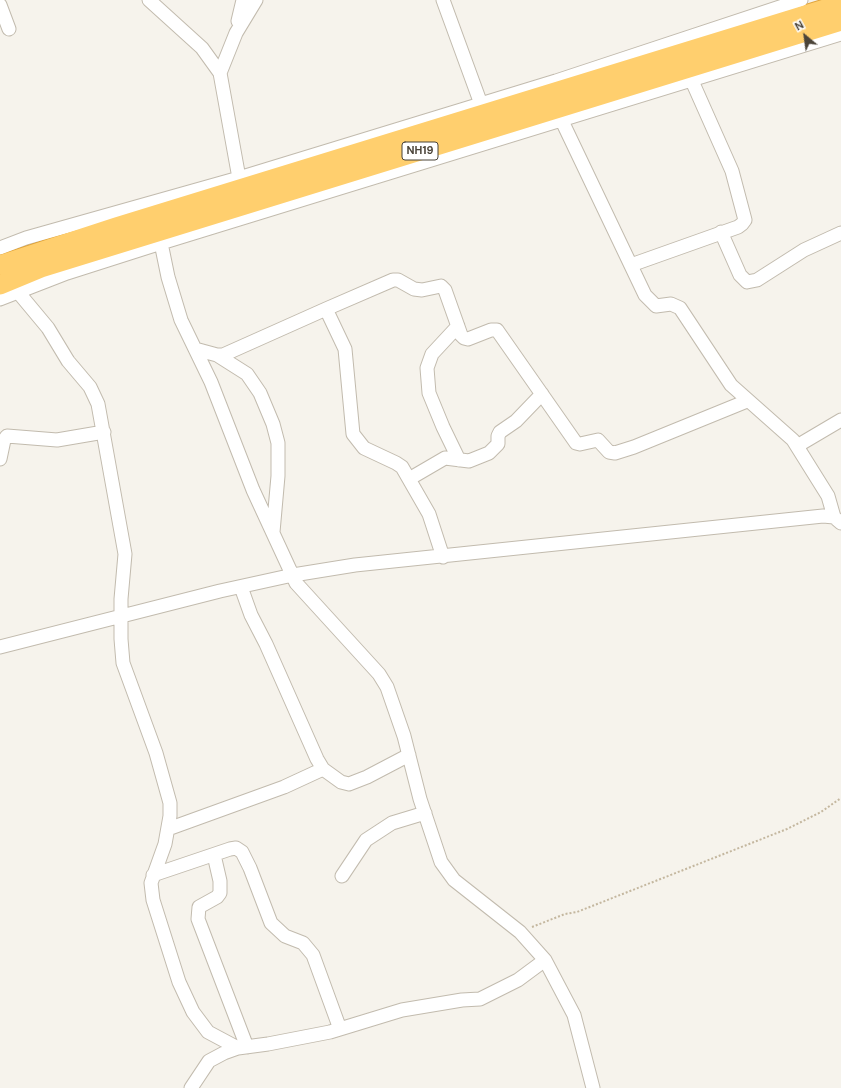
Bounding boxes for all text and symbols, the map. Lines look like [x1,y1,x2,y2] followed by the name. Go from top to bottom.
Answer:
[785,16,825,56] north arrow
[792,17,806,34] text: N
[402,142,438,160] road number: NH19

